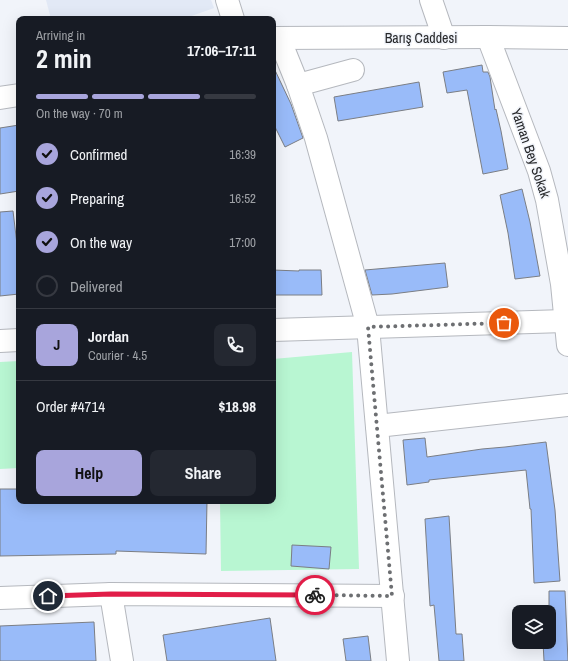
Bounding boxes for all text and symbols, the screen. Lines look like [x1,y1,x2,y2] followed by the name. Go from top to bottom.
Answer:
[36,27,85,44] text: Arriving in
[385,29,457,47] street label: Barış Caddesi
[187,40,256,61] text: 17:06–17:11
[36,41,92,76] text: 2 min
[36,105,123,122] text: On the way · 70 m
[507,106,555,200] street label: Yaman Bey Sokak
[36,143,58,165] icon: check
[70,144,127,165] text: Confirmed
[229,146,256,163] text: 16:39
[36,187,58,209] icon: check
[70,188,124,209] text: Preparing
[229,190,256,207] text: 16:52
[36,231,58,253] icon: check
[70,232,132,253] text: On the way
[229,234,256,251] text: 17:00
[70,276,123,297] text: Delivered
[487,306,521,340] pin
[493,312,515,334] icon: bag
[214,324,256,366] button: phone
[88,326,129,347] text: Jordan
[54,334,60,355] text: J
[88,347,147,364] text: Courier · 4.5
[36,396,105,417] text: Order #4714
[218,396,256,417] text: $18.98
[36,450,142,496] button: Help
[150,450,256,496] button: Share
[295,575,335,615] courier
[31,579,65,613] pin
[304,584,326,606] icon: bike
[37,585,59,607] icon: home
[512,605,556,649] map controls
[512,605,556,649] button: layers

